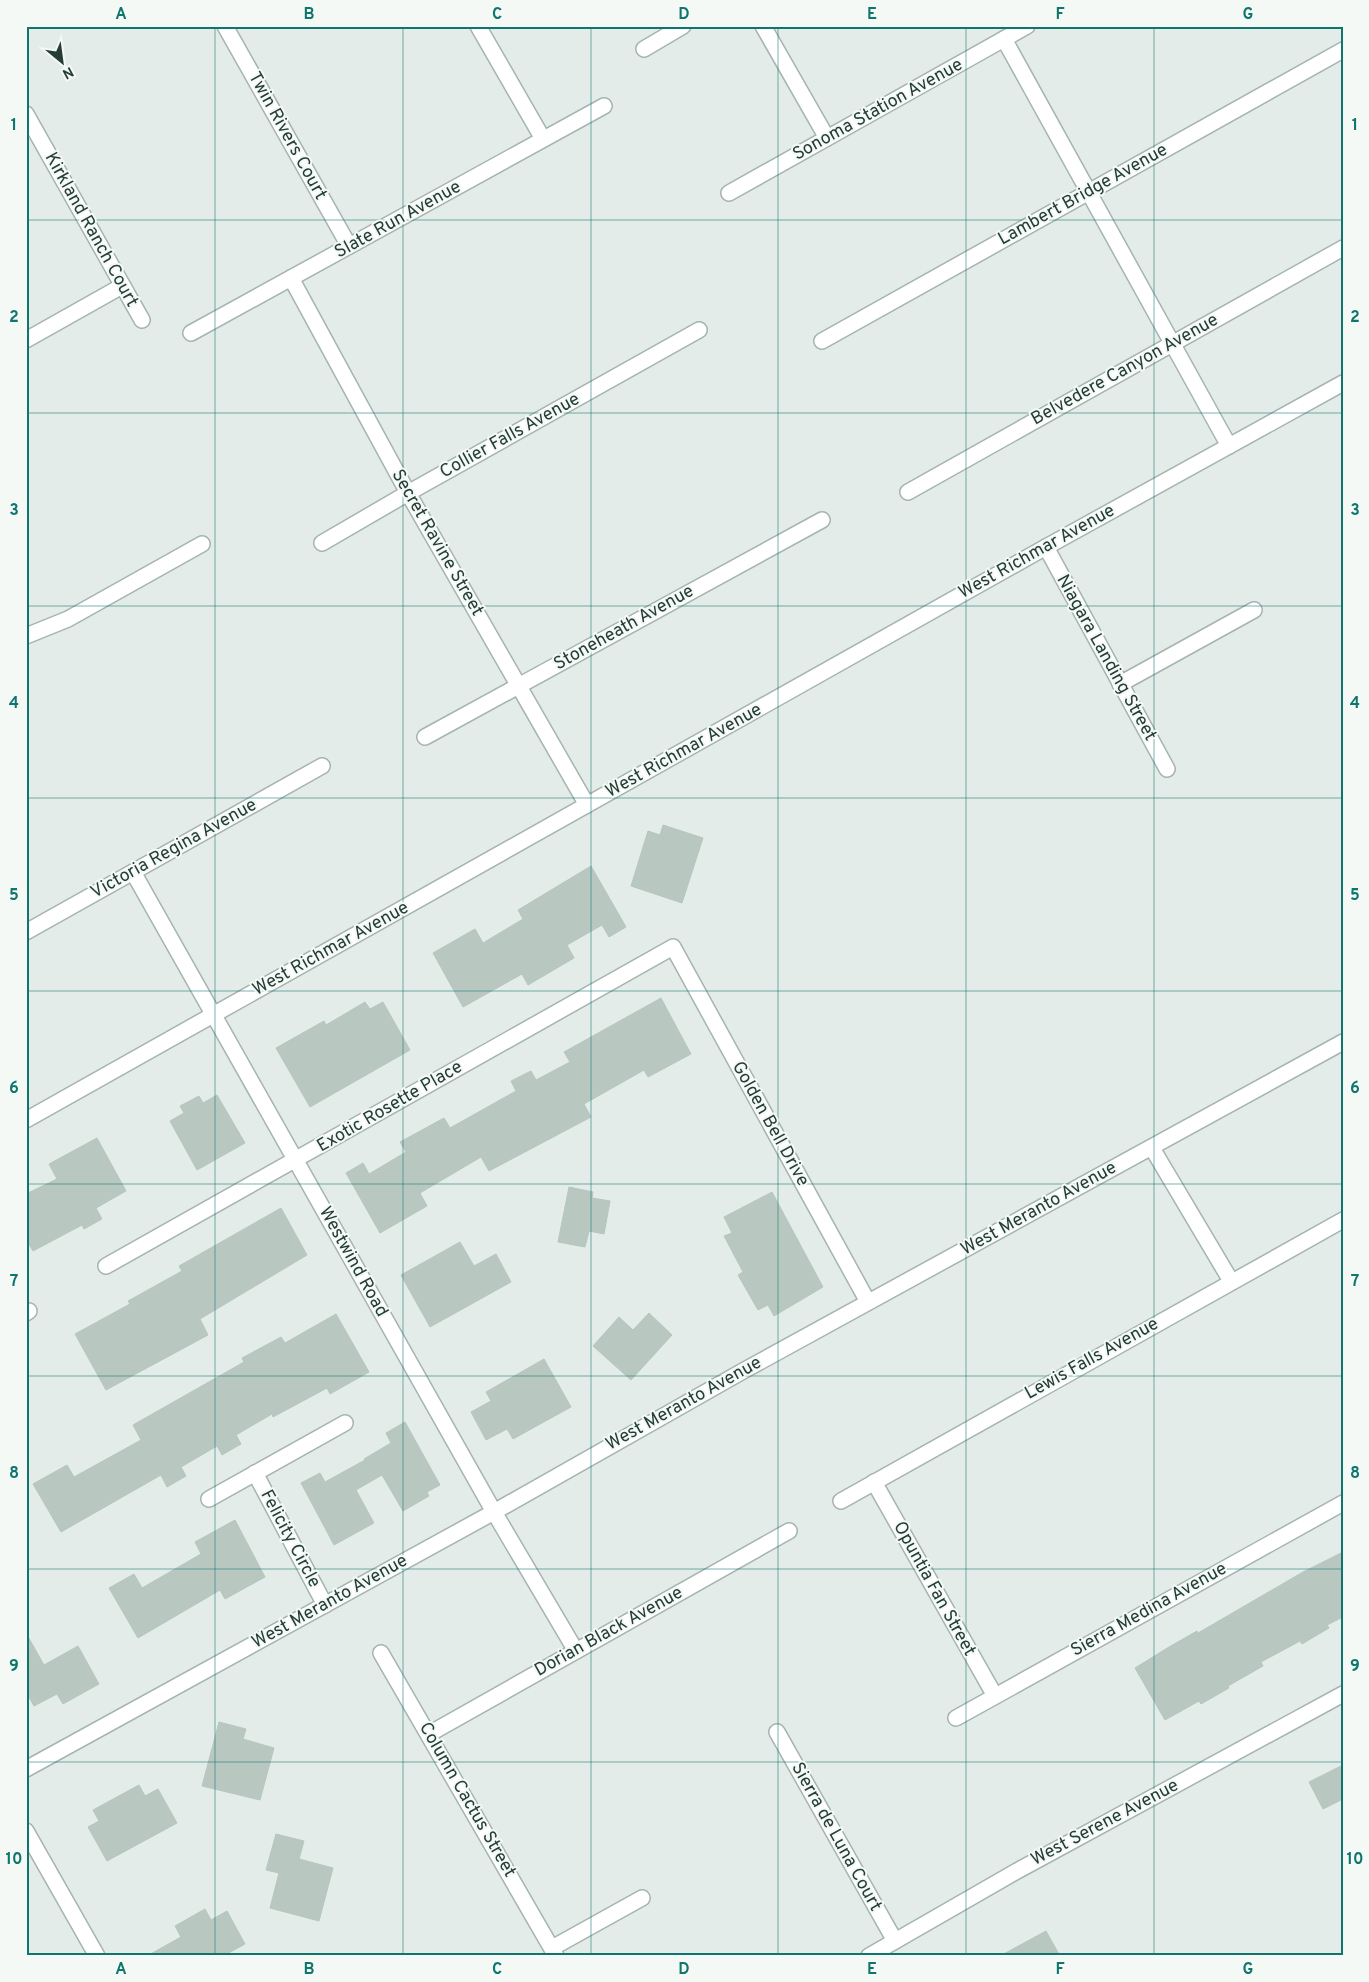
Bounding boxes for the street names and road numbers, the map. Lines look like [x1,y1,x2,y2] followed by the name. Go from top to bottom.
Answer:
[789,54,967,166] street label: Sonoma Station Avenue
[242,68,332,204] street label: Twin Rivers Court
[994,139,1172,251] street label: Lambert Bridge Avenue
[39,149,143,311] street label: Kirkland Ranch Court
[331,176,465,264] street label: Slate Run Avenue
[1027,309,1223,431] street label: Belvedere Canyon Avenue
[436,388,584,484] street label: Collier Falls Avenue
[386,466,488,620] street label: Secret Ravine Street
[955,499,1119,605] street label: West Richmar Avenue
[1051,571,1161,745] street label: Niagara Landing Street
[550,580,698,676] street label: Stoneheath Avenue
[602,698,766,804] street label: West Richmar Avenue
[87,794,261,904] street label: Victoria Regina Avenue
[249,896,413,1002] street label: West Richmar Avenue
[313,1056,467,1158] street label: Exotic Rosette Place
[726,1057,814,1191] street label: Golden Bell Drive
[957,1157,1121,1261] street label: West Meranto Avenue
[313,1203,393,1321] street label: Westwind Road
[1021,1313,1163,1405] street label: Lewis Falls Avenue
[602,1352,766,1456] street label: West Meranto Avenue
[255,1486,325,1592] street label: Felicity Circle
[887,1518,981,1660] street label: Opuntia Fan Street
[248,1550,412,1654] street label: West Meranto Avenue
[1067,1558,1231,1662] street label: Sierra Medina Avenue
[531,1582,687,1682] street label: Dorian Black Avenue
[413,1718,521,1882] street label: Column Cactus Street
[785,1758,887,1916] street label: Sierra de Luna Court
[1027,1774,1183,1872] street label: West Serene Avenue

